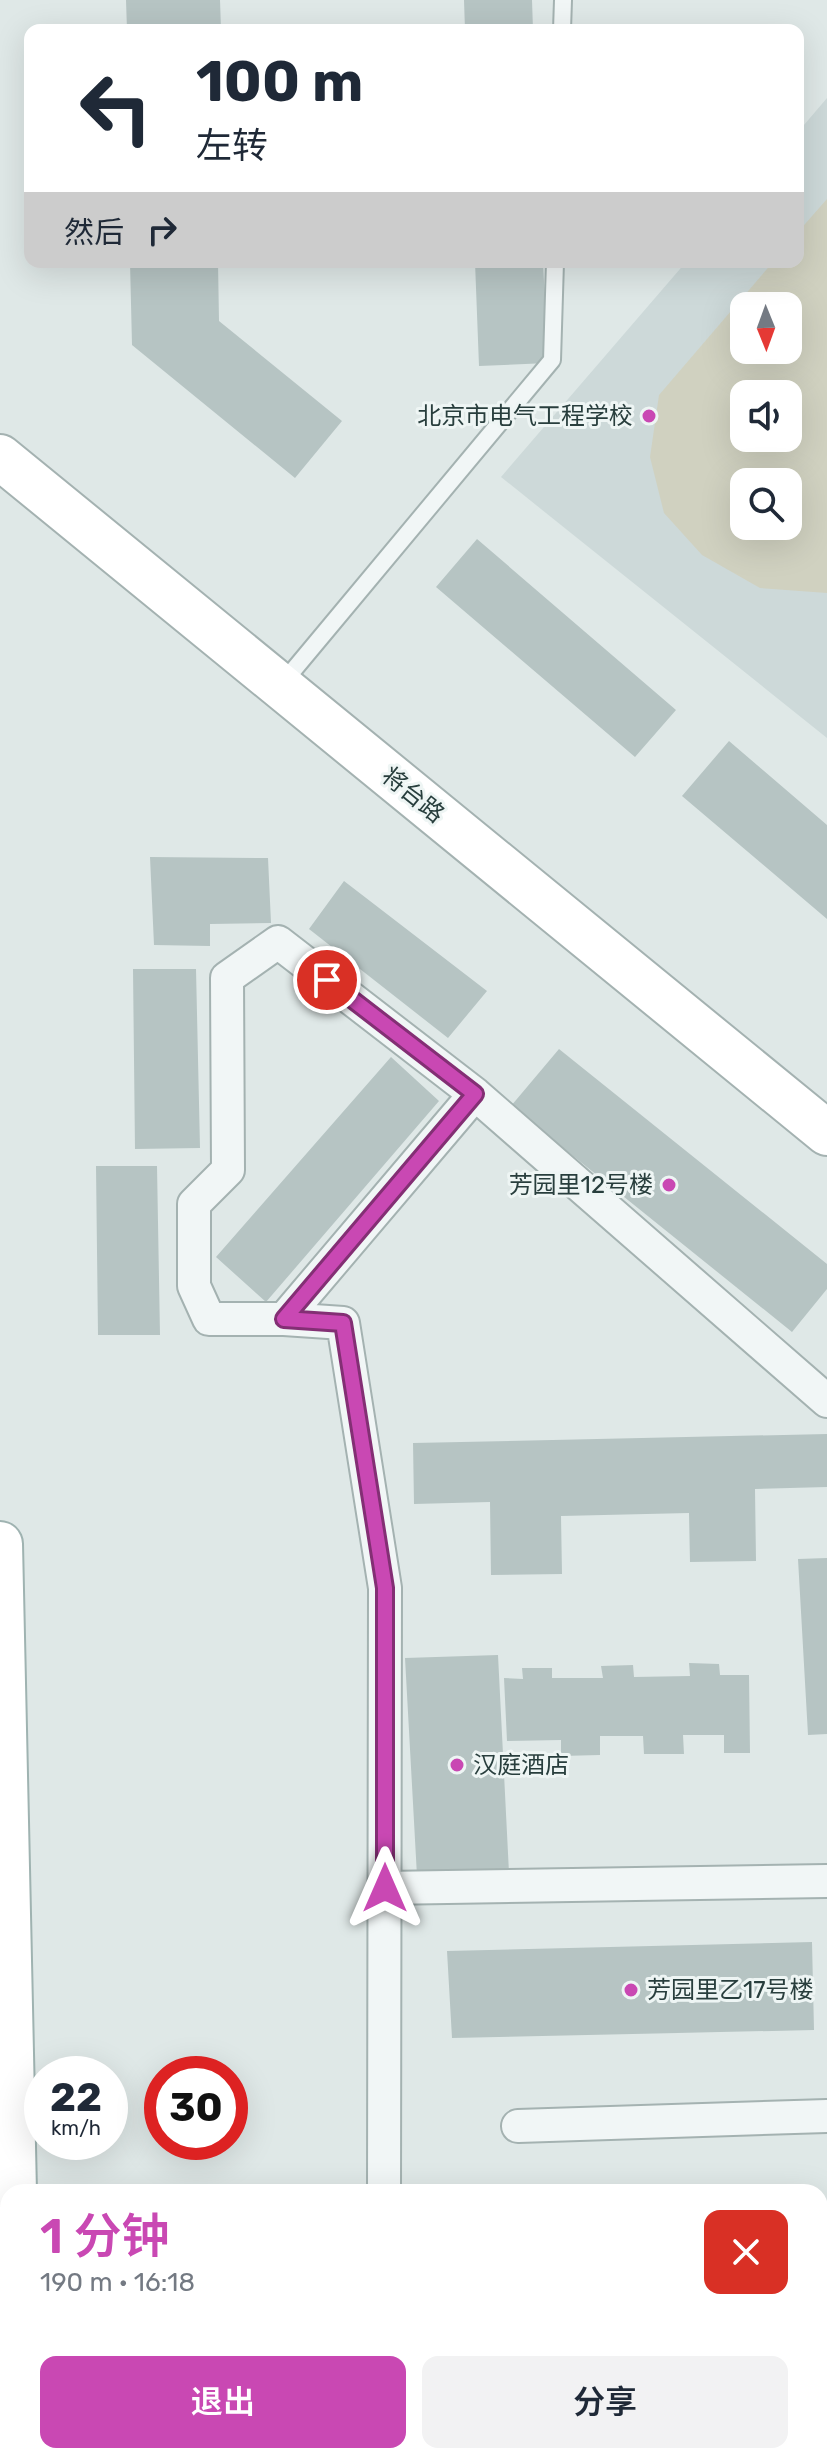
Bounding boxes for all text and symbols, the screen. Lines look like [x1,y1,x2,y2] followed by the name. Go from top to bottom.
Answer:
[196,49,363,115] text: 100 m
[64,56,168,160] icon: left
[196,124,268,167] text: 左转
[140,208,184,252] icon: right
[64,215,124,251] text: 然后
[730,292,802,364] north arrow
[730,292,802,540] map controls
[730,380,802,452] button: sound
[417,402,633,430] place label: 北京市电气工程学校
[640,407,658,425] marker: 北京市电气工程学校
[730,468,802,540] button: search
[376,761,450,829] street label: 将台路
[293,946,361,1014] pin
[305,958,349,1002] icon: arrive
[509,1171,653,1199] place label: 芳园里12号楼
[660,1176,678,1194] marker: 芳园里12号楼
[473,1751,569,1779] place label: 汉庭酒店
[448,1756,466,1774] marker: 汉庭酒店
[343,1846,427,1930] position arrow
[647,1976,814,2004] place label: 芳园里乙17号楼
[622,1981,640,1999] marker: 芳园里乙17号楼
[144,2056,248,2160] speed limit sign: 30
[50,2074,102,2121] text: 22
[51,2116,101,2140] text: km/h
[40,2208,170,2265] text: 1 分钟
[704,2210,788,2294] button: close
[40,2267,195,2298] text: 190 m · 16:18
[40,2356,406,2448] button: 退出
[422,2356,788,2448] button: 分享

